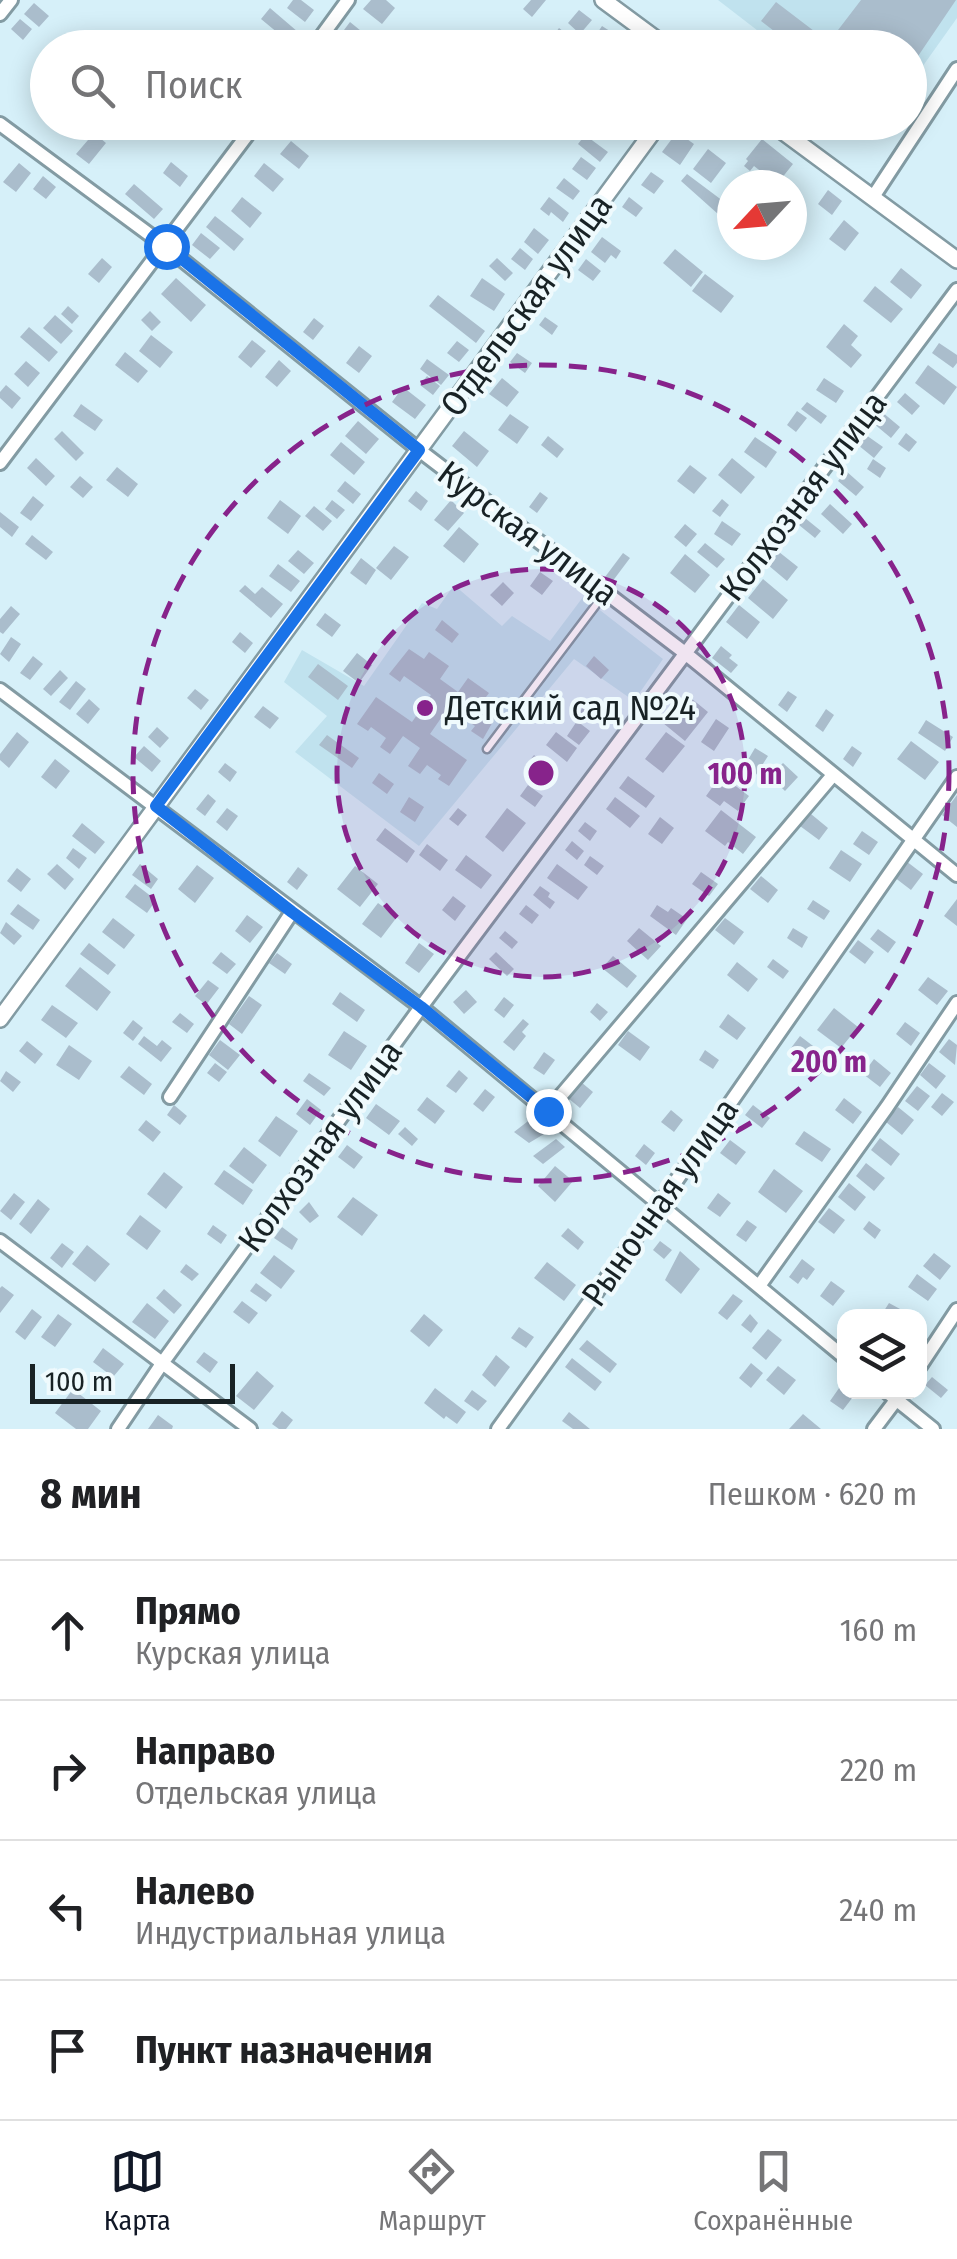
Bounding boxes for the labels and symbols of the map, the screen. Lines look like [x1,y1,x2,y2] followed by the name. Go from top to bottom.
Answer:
[717,170,807,260] north arrow
[431,186,621,424] street label: Отдельская улица
[144,224,190,270] route start
[711,383,895,609] street label: Колхозная улица
[430,452,626,614] street label: Курская улица
[444,687,696,729] place label: Детский сад №24
[414,697,436,719] marker: Детский сад №24
[523,755,559,791] centre of rings
[708,756,782,792] text: 100 m
[229,1032,411,1260] street label: Колхозная улица
[790,1044,867,1080] text: 200 m
[526,1089,572,1135] route end
[573,1090,747,1314] street label: Рыночная улица
[30,1359,235,1404] scale bar

